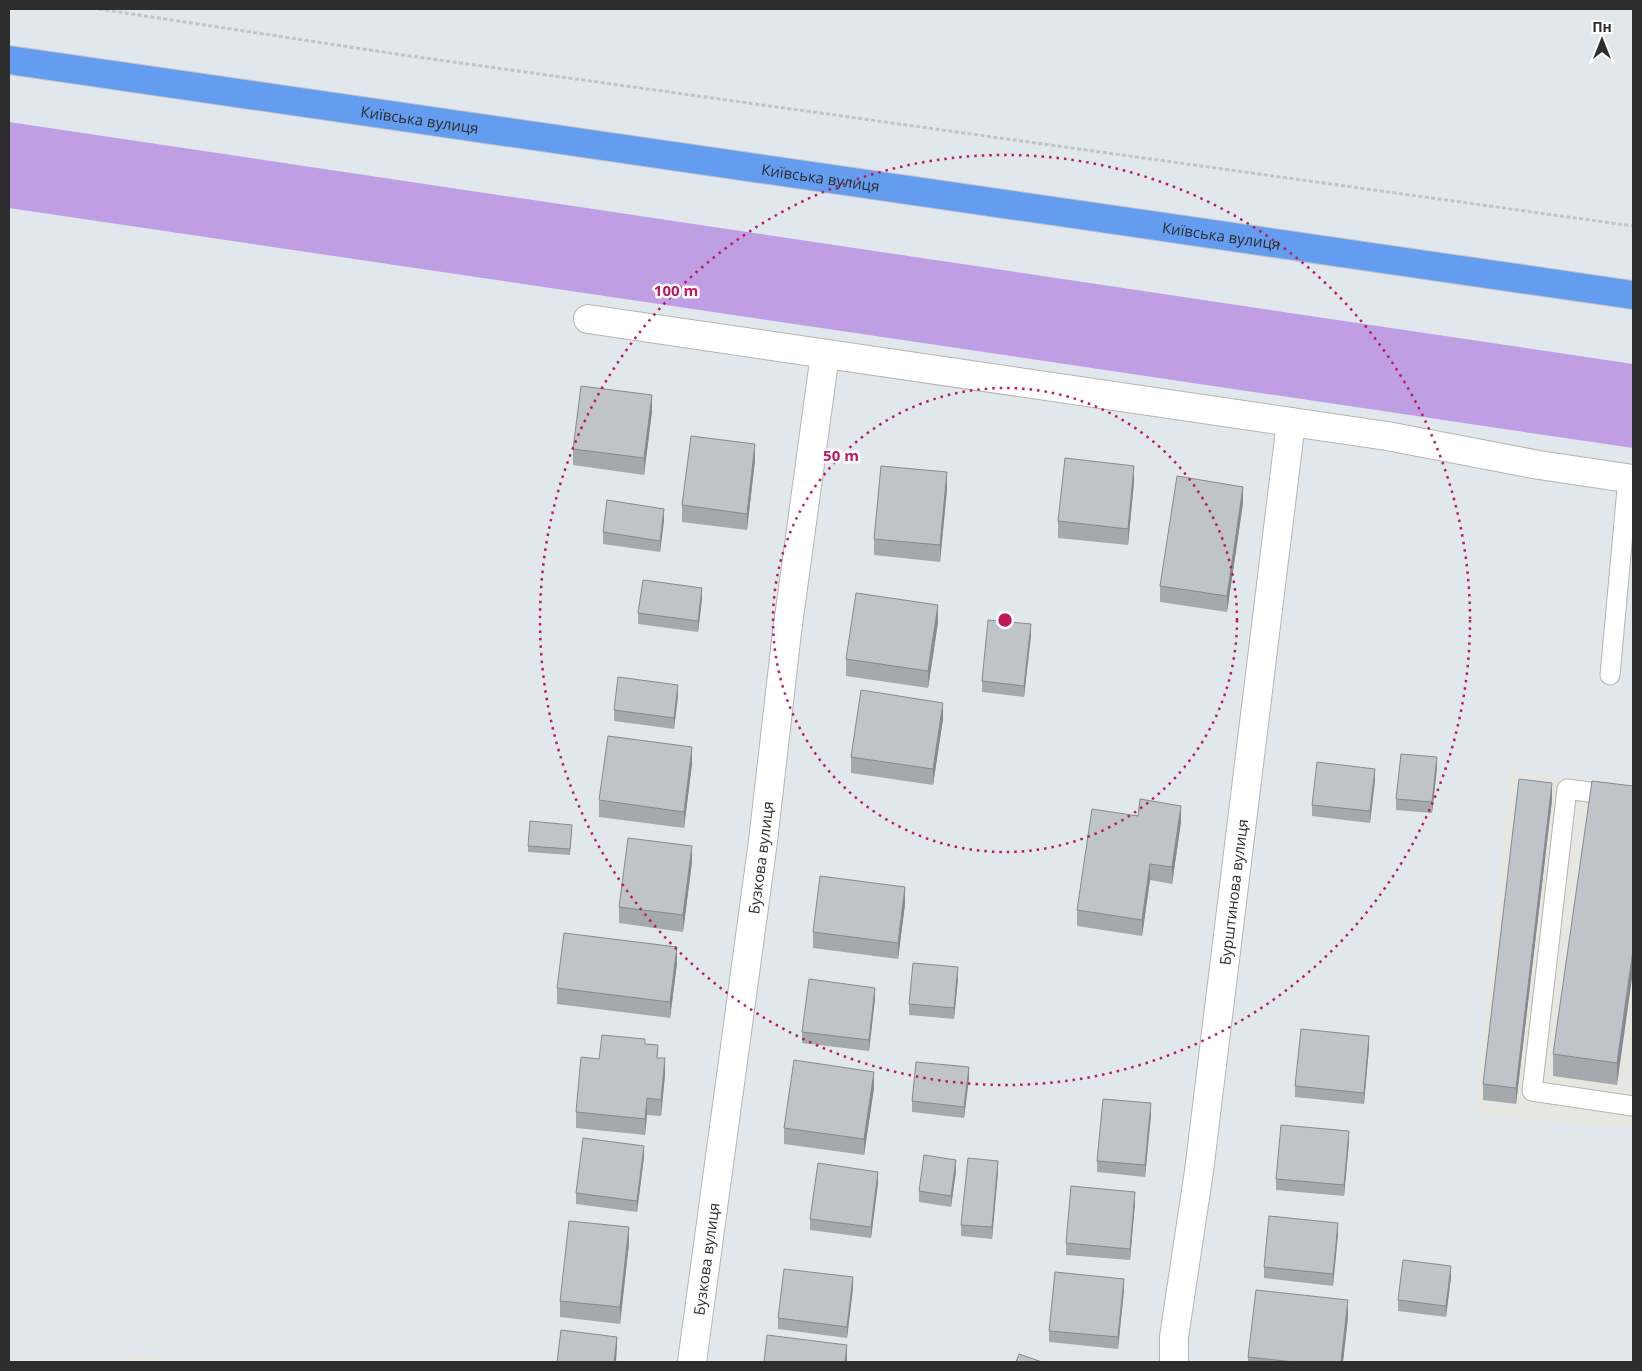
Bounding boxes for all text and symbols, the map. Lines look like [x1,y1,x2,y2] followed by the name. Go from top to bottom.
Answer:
[1577,15,1627,65] north arrow
[1592,17,1612,36] text: Пн
[359,101,480,138] street label: Київська вулиця
[760,159,881,196] street label: Київська вулиця
[1161,217,1282,254] street label: Київська вулиця
[654,280,698,300] text: 100 m
[823,445,859,465] text: 50 m
[996,611,1014,629] centre of rings
[743,800,777,915] street label: Бузкова вулиця
[1214,818,1252,966] street label: Бурштинова вулиця
[688,1201,724,1317] street label: Бузкова вулиця

